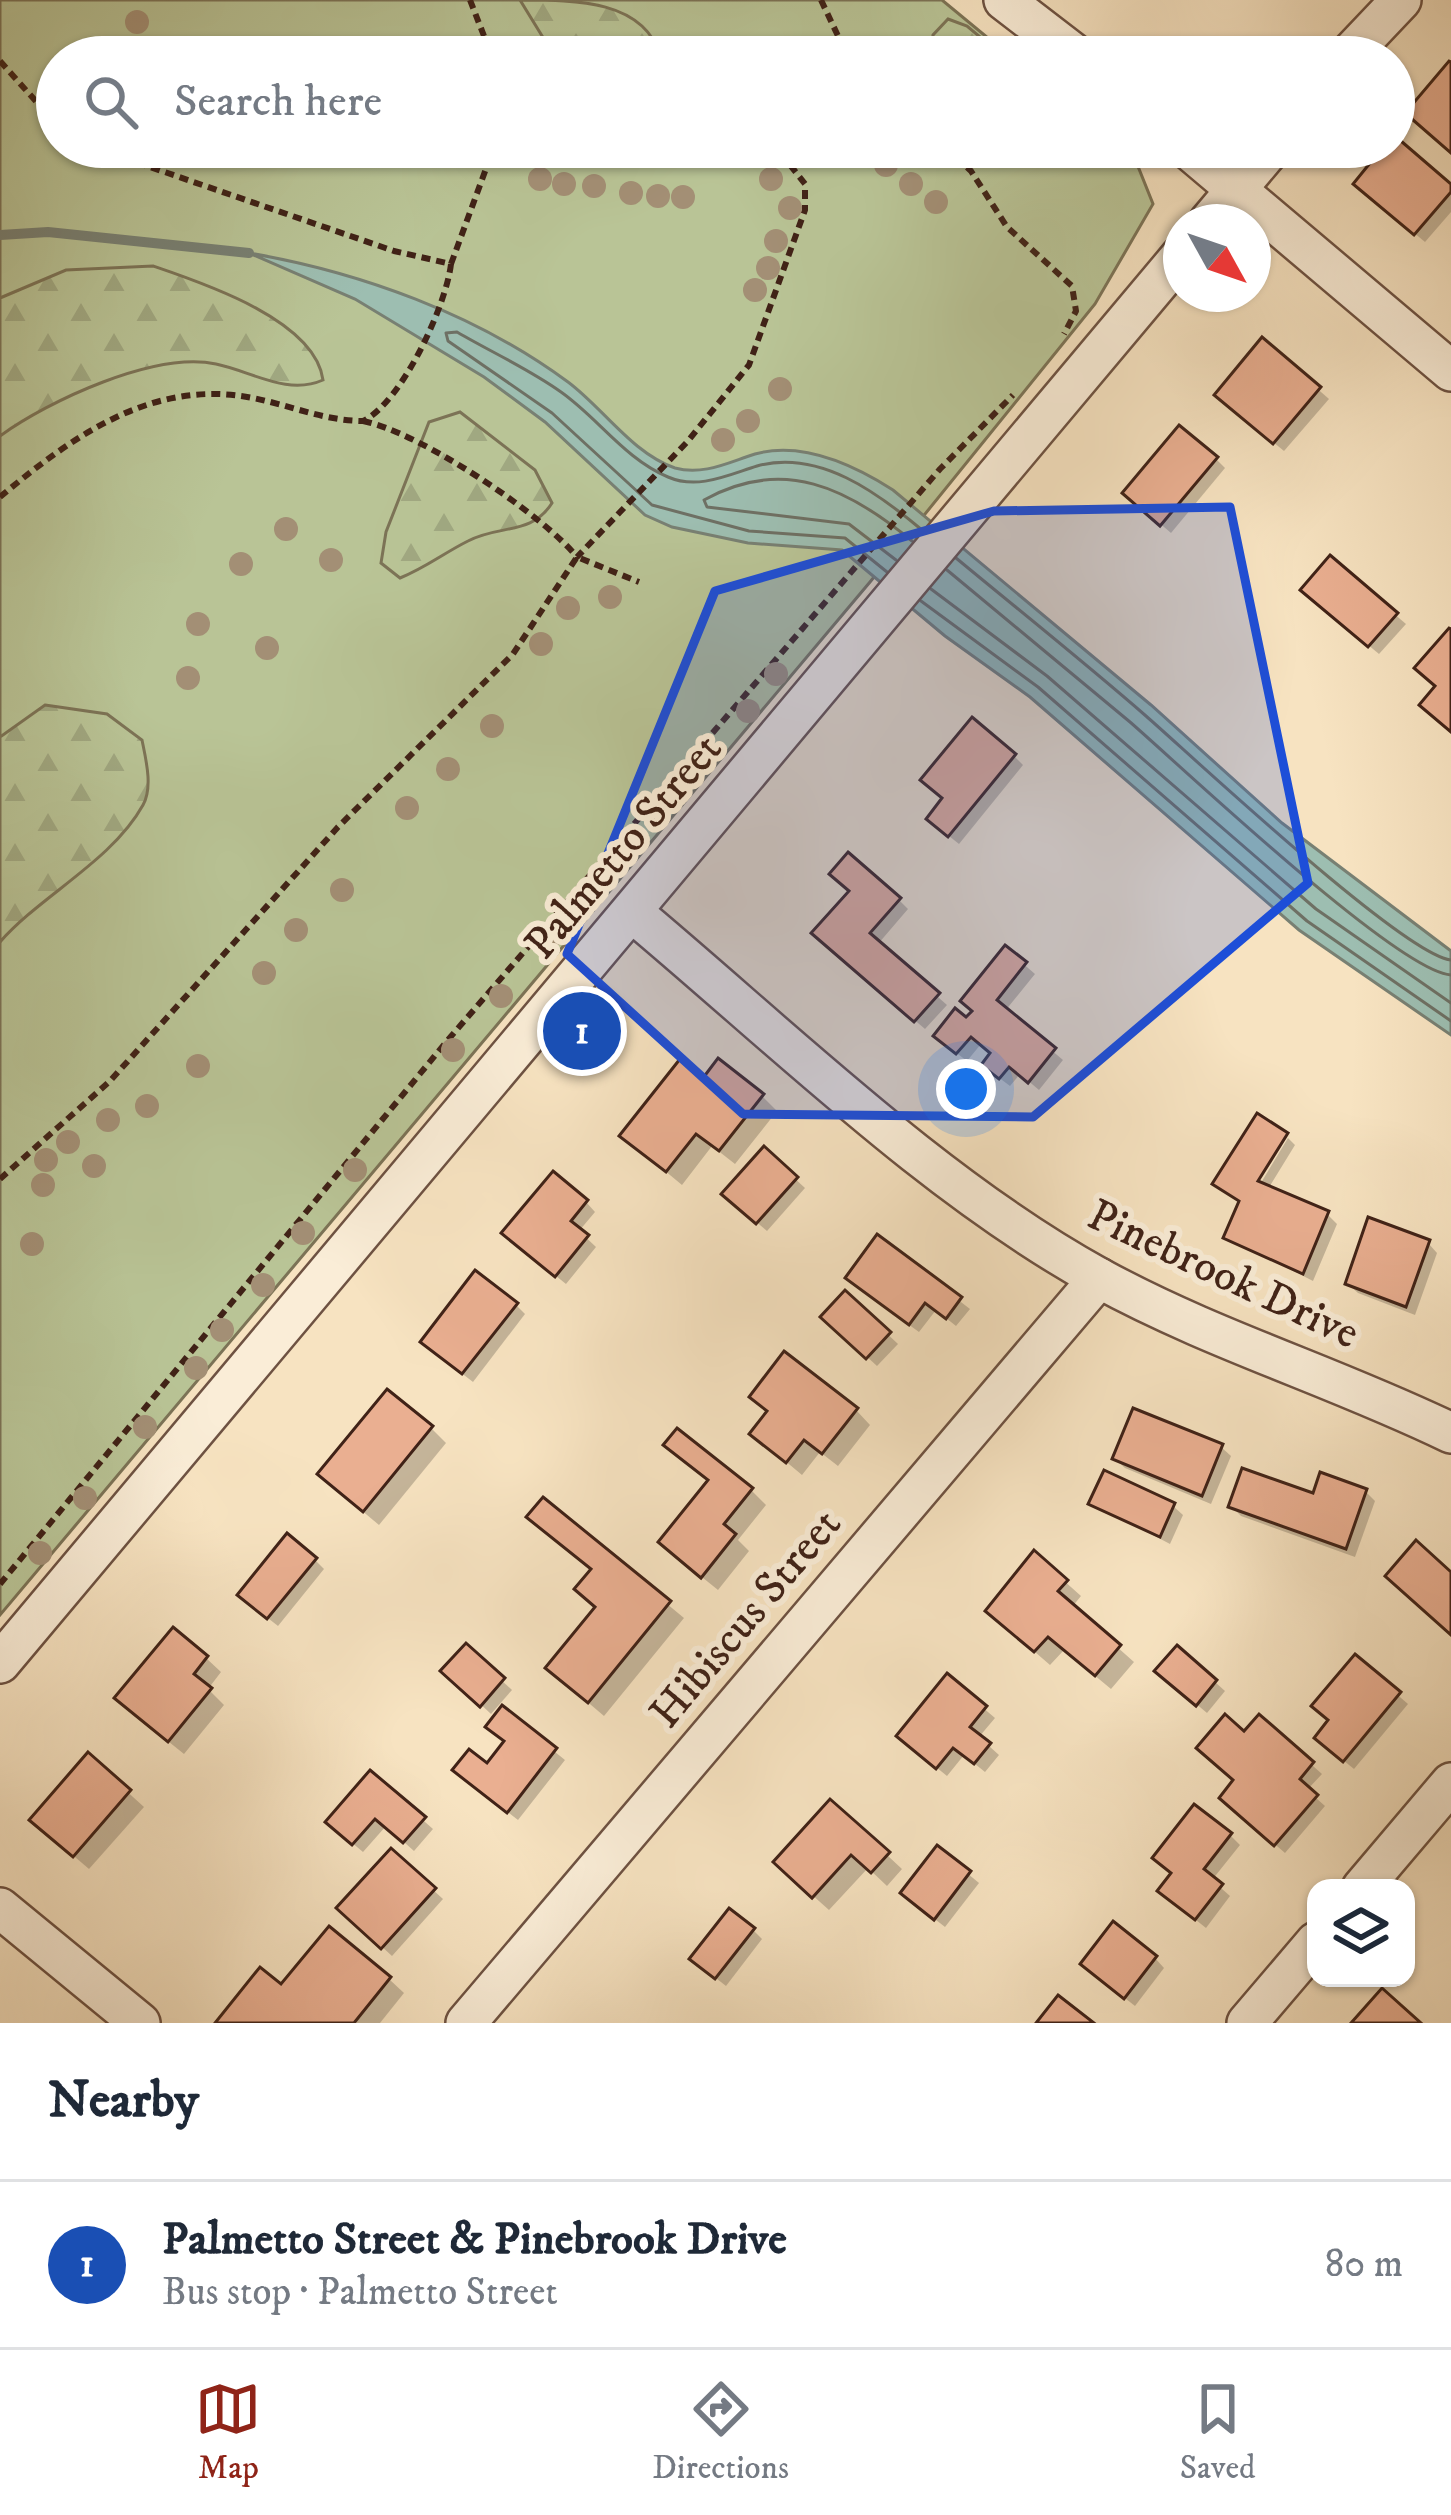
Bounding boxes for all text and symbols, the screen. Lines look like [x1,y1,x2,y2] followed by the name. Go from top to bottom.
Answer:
[36,36,1415,168] search box
[78,69,144,135] icon: search
[174,74,382,130] text: Search here
[1163,204,1271,312] north arrow
[513,723,735,971] street label: Palmetto Street
[543,986,621,1076] pin: 1
[936,1059,996,1119] your location
[1078,1188,1368,1362] street label: Pinebrook Drive
[638,1498,854,1740] street label: Hibiscus Street
[1307,1879,1415,1987] map controls
[1307,1879,1415,1987] button: layers
[48,2069,199,2133] text: Nearby
[162,2212,787,2268] text: Palmetto Street & Pinebrook Drive
[80,2240,94,2289] text: 1
[1325,2240,1403,2289] text: 80 m
[162,2268,558,2317] text: Bus stop · Palmetto Street
[195,2376,261,2489] tab: Map
[652,2376,789,2489] tab: Directions
[1180,2376,1256,2489] tab: Saved

